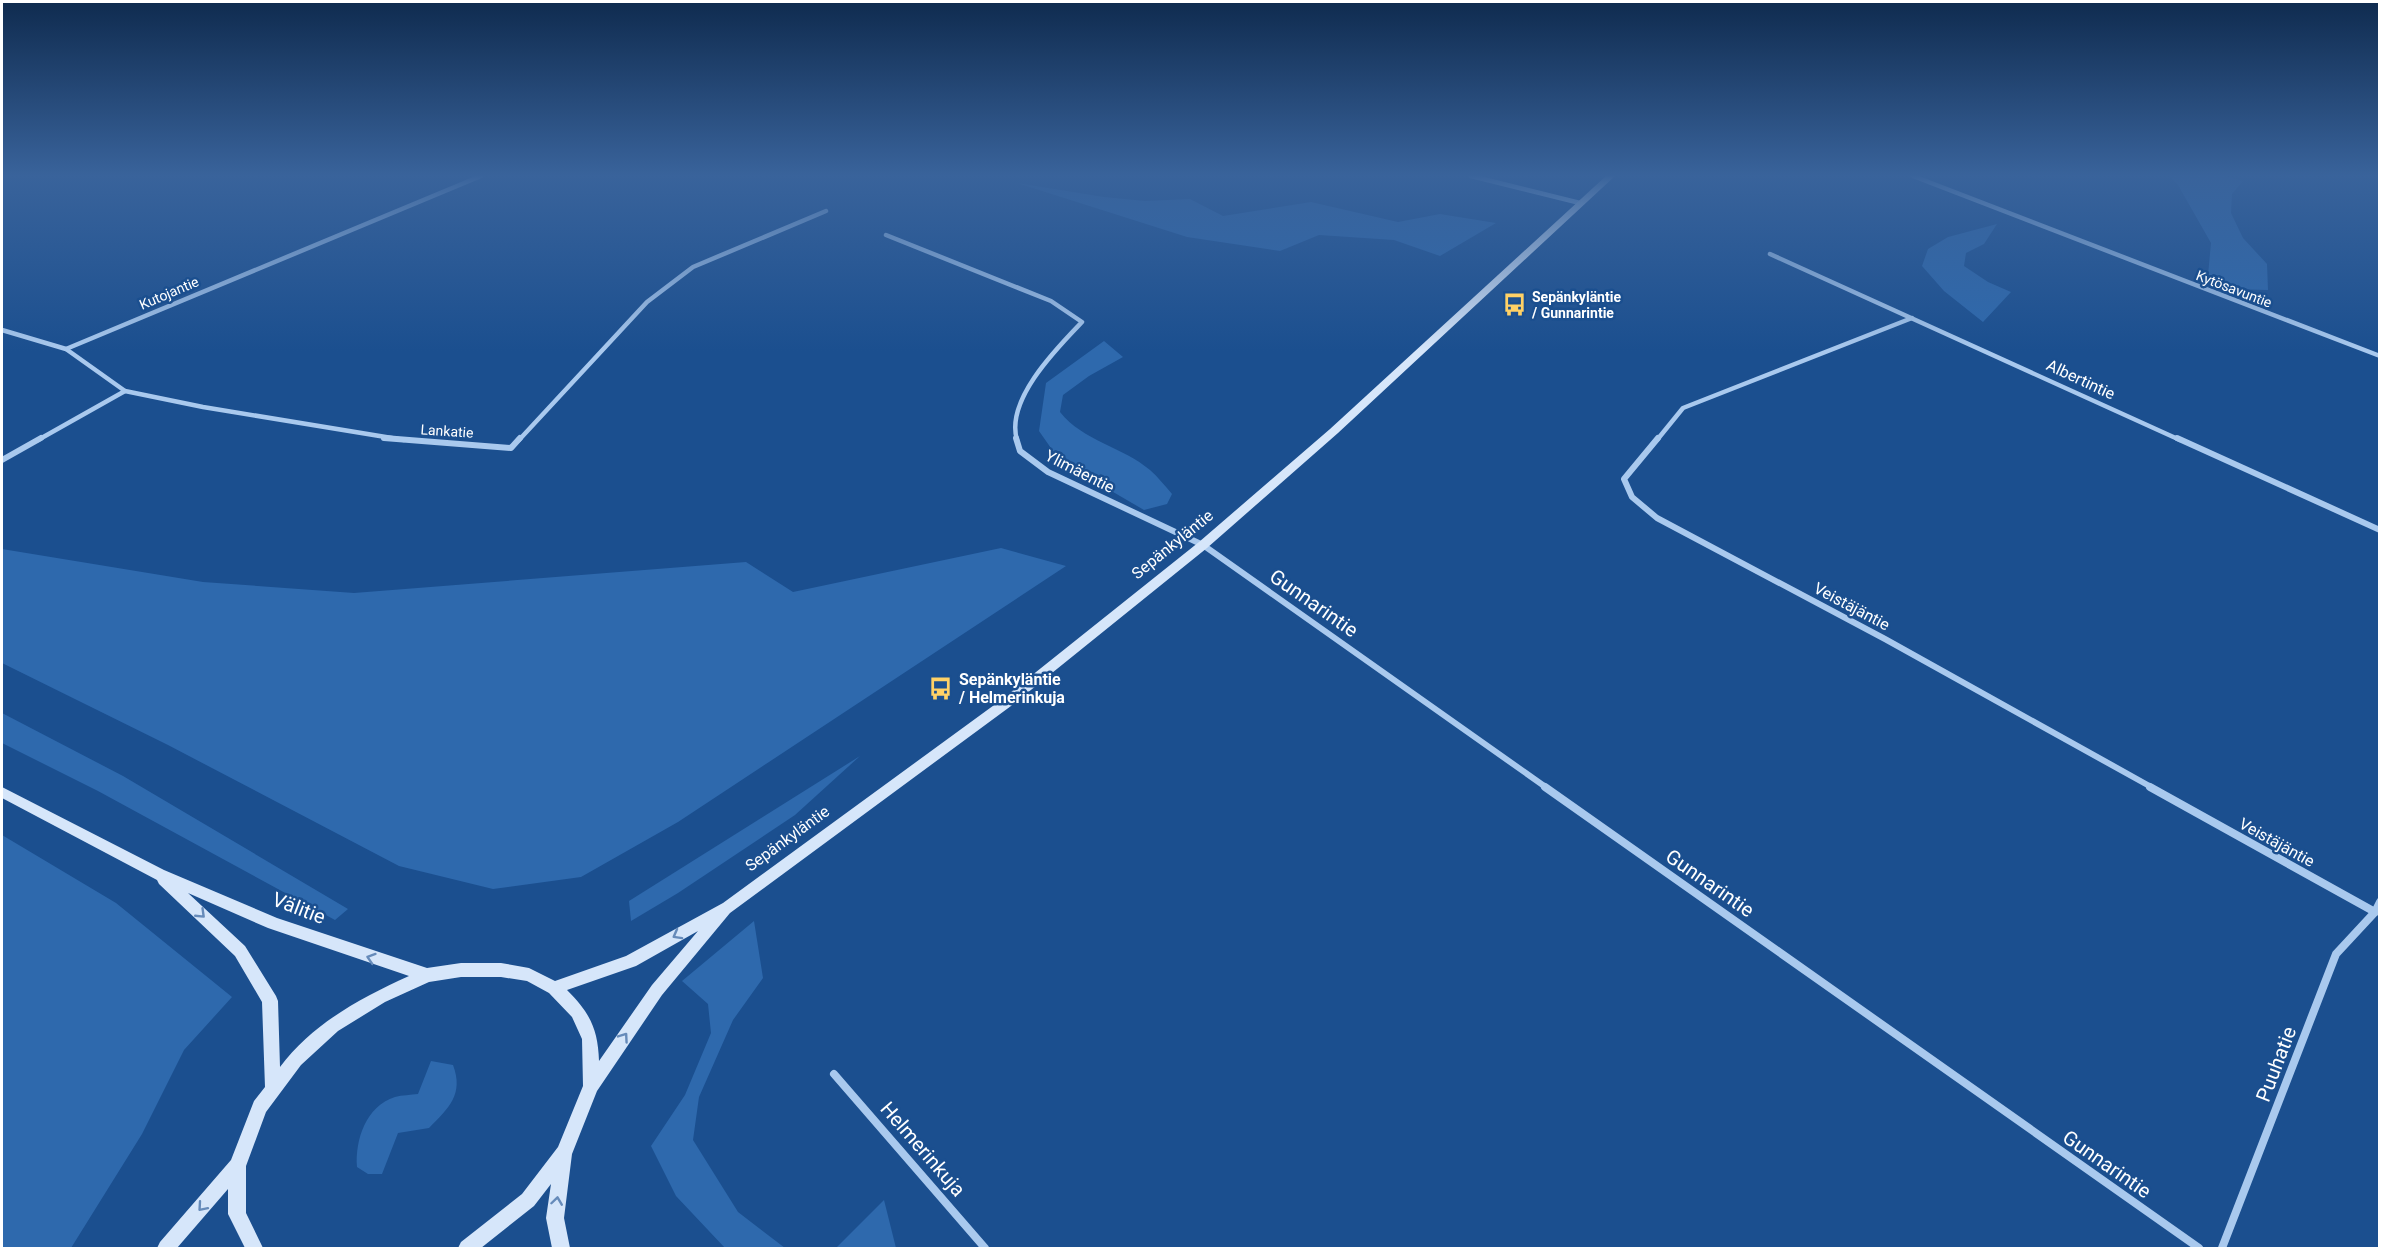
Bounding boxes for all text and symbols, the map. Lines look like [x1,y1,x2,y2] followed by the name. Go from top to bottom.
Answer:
[2194,267,2274,311] street label: Kytösavuntie
[137,273,201,313] street label: Kutojantie
[1531,289,1621,321] place label: Sepänkyläntie / Gunnarintie
[1501,292,1527,318] bus stop icon: Sepänkyläntie / Gunnarintie
[2044,355,2118,404] street label: Albertintie
[420,421,474,441] street label: Lankatie
[1042,446,1118,497] street label: Ylimäentie
[1128,506,1217,583] street label: Sepänkyläntie
[1265,564,1363,642] street label: Gunnarintie
[1810,578,1893,634] street label: Veistäjäntie
[958,670,1065,707] place label: Sepänkyläntie / Helmerinkuja
[928,675,954,701] bus stop icon: Sepänkyläntie / Helmerinkuja
[742,802,833,875] street label: Sepänkyläntie
[2236,814,2318,871] street label: Veistäjäntie
[1661,844,1759,922] street label: Gunnarintie
[269,887,329,929] street label: Välitie
[194,907,205,918] one-way arrow
[673,928,683,939] one-way arrow
[366,952,377,965] one-way arrow
[2251,1023,2301,1105] street label: Puuhatie
[617,1033,628,1044] one-way arrow
[875,1097,971,1201] street label: Helmerinkuja
[2058,1125,2156,1203] street label: Gunnarintie
[551,1197,563,1206] one-way arrow
[198,1200,209,1211] one-way arrow

